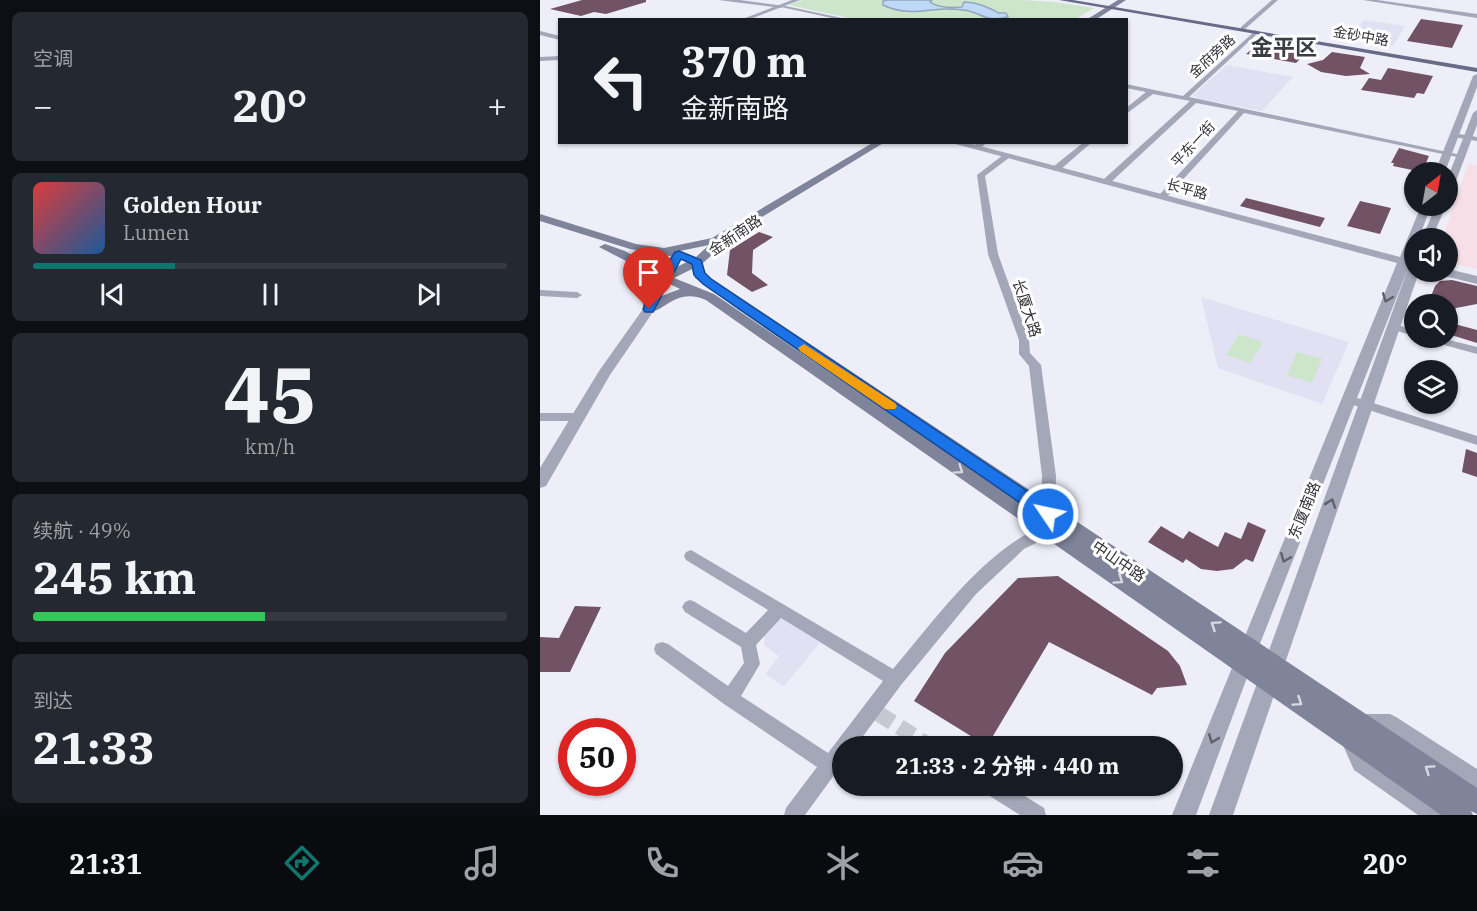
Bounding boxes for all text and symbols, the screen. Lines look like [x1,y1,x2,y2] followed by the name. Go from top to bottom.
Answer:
[1332,22,1390,50] street label: 金砂中路
[1185,31,1239,81] street label: 金府旁路
[1251,32,1317,61] district label: 金平区
[681,34,807,89] text: 370 m
[582,42,660,120] icon: left
[33,45,73,72] text: 空调
[232,76,308,134] text: 20°
[33,84,53,127] text: −
[487,84,507,127] text: +
[681,90,789,125] text: 金新南路
[1167,117,1219,171] street label: 平东一街
[1404,162,1458,216] north arrow
[1404,162,1458,414] map controls
[1164,175,1210,203] street label: 长平路
[123,190,262,219] text: Golden Hour
[705,210,765,260] street label: 金新南路
[123,219,190,246] text: Lumen
[1404,228,1458,282] button: sound
[623,247,674,309] pin
[632,256,665,289] icon: arrive
[1009,277,1045,339] street label: 长厦大路
[96,278,129,311] icon: previous
[254,278,287,311] icon: pause
[412,278,445,311] icon: next
[1382,293,1395,303] one-way arrow
[1404,294,1458,348] button: search
[223,343,317,444] text: 45
[1404,360,1458,414] button: layers
[245,433,295,460] text: km/h
[952,463,963,474] one-way arrow
[1284,479,1324,541] street label: 东厦南路
[1016,482,1080,546] position arrow
[1324,498,1337,508] one-way arrow
[33,517,131,544] text: 续航 · 49%
[1089,536,1149,586] street label: 中山中路
[33,548,196,606] text: 245 km
[1279,552,1292,562] one-way arrow
[1113,573,1124,584] one-way arrow
[1210,621,1221,632] one-way arrow
[33,687,73,714] text: 到达
[1291,695,1302,706] one-way arrow
[33,718,155,776] text: 21:33
[558,718,636,796] speed limit sign: 50
[1208,733,1220,744] one-way arrow
[896,751,1119,780] text: 21:33 · 2 分钟 · 440 m
[1425,765,1436,776] one-way arrow
[281,842,323,884] icon: directions
[461,842,503,884] icon: music
[641,842,683,884] icon: phone
[822,842,864,884] icon: climate
[1002,842,1044,884] icon: car
[1182,842,1224,884] icon: filters
[69,846,142,881] text: 21:31
[1363,846,1408,881] text: 20°

